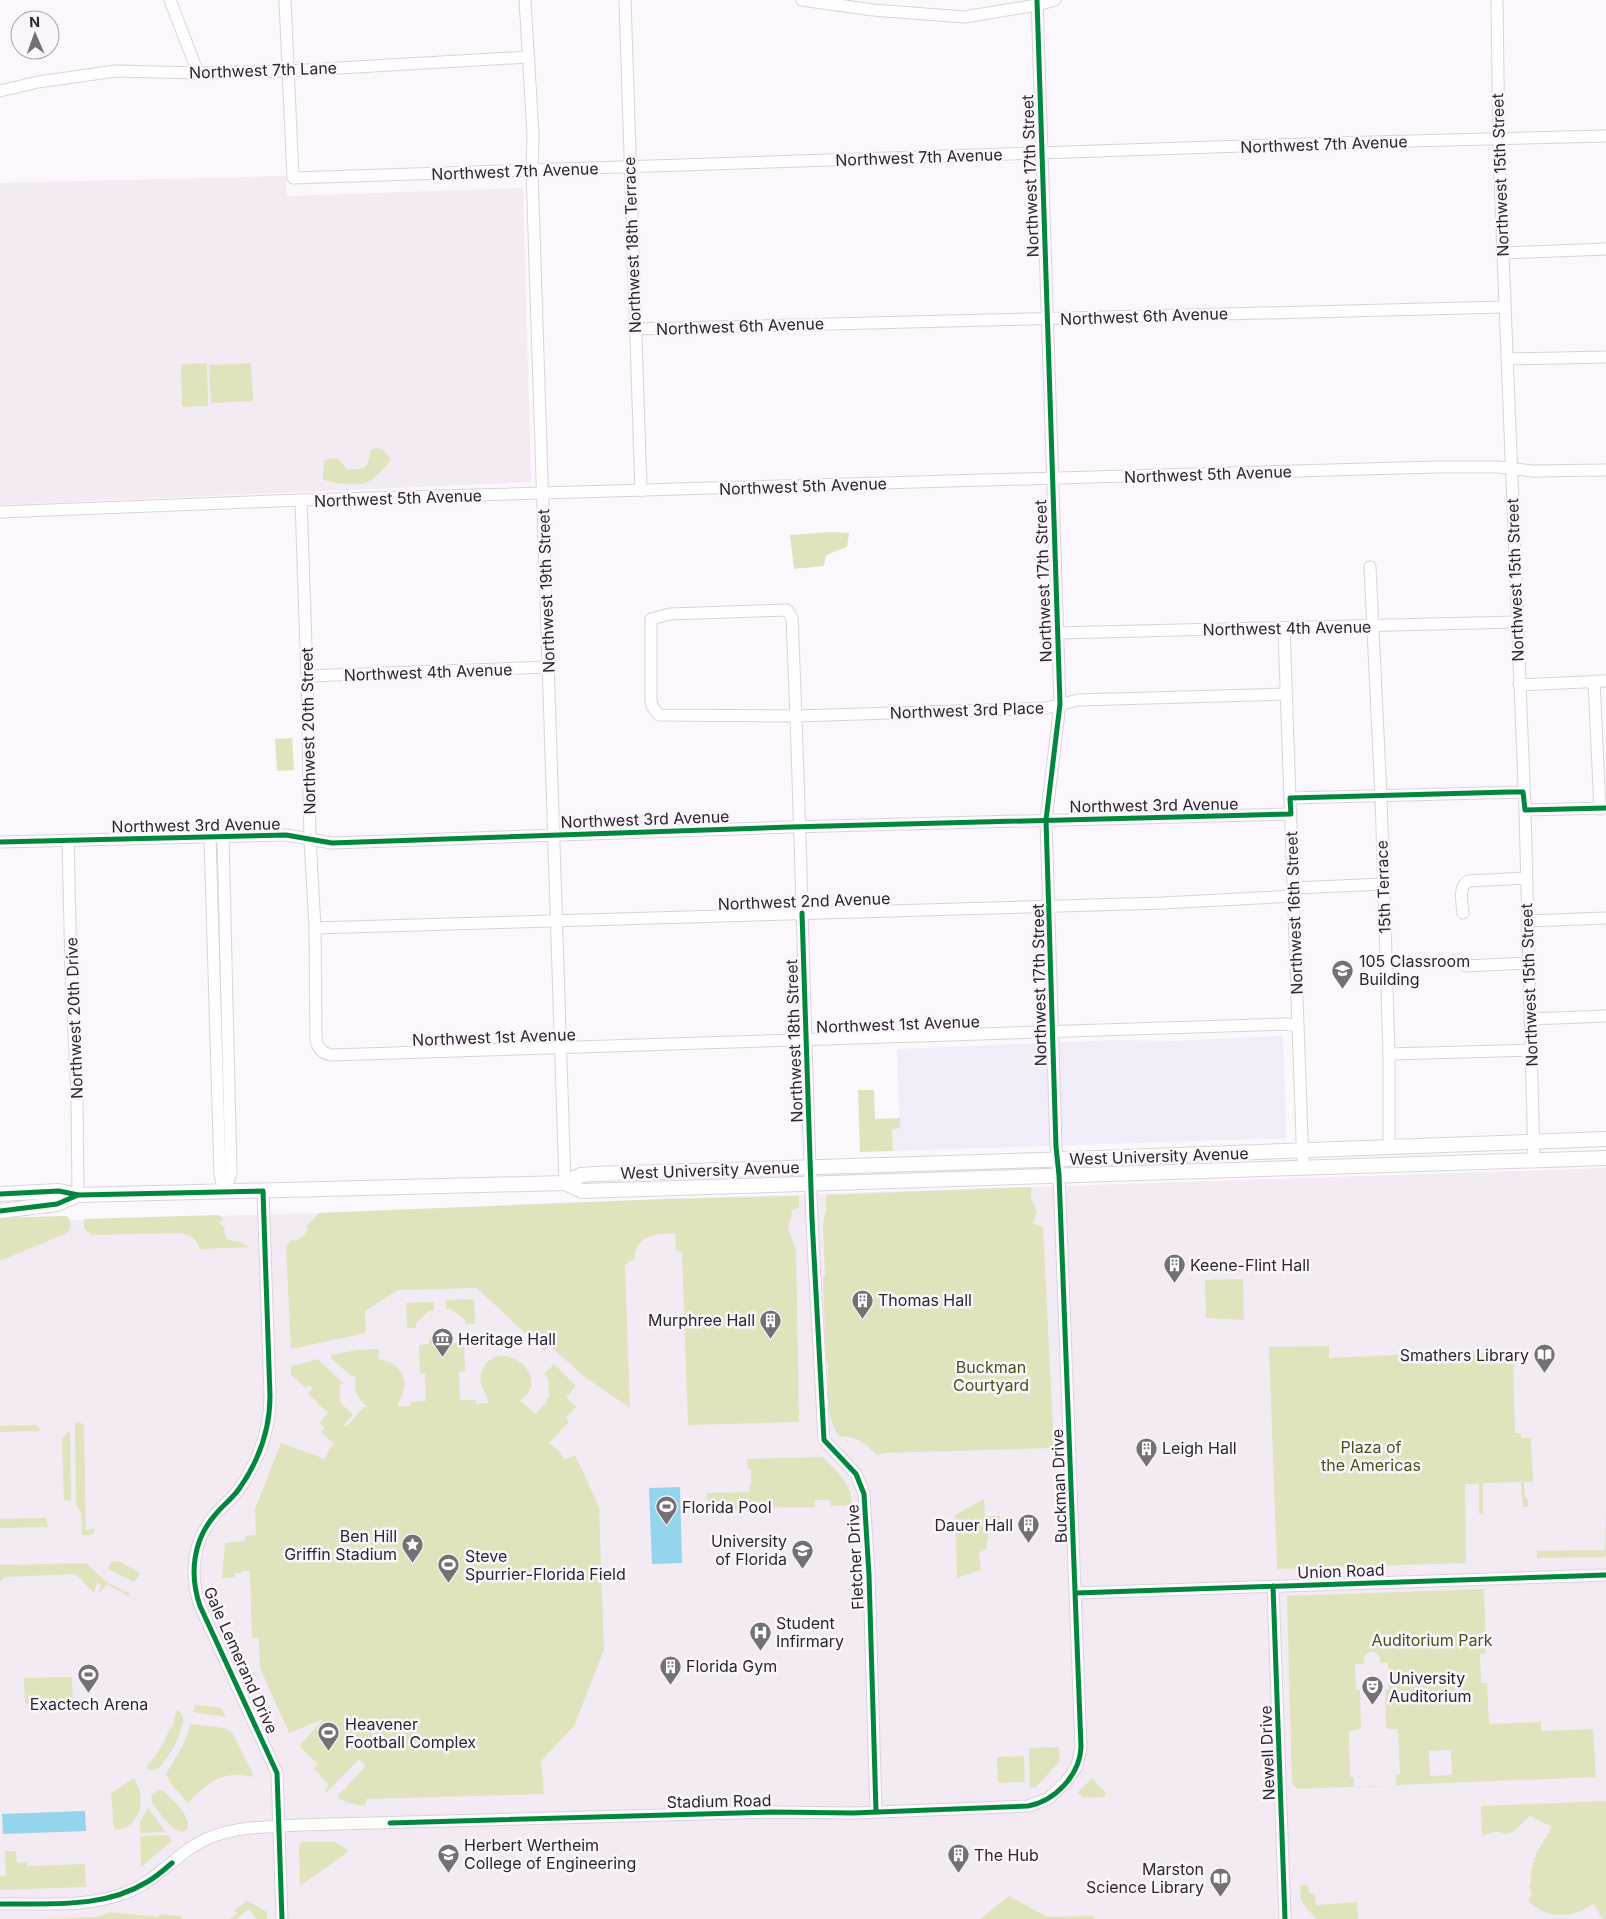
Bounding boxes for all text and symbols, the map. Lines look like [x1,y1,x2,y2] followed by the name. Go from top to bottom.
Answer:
[10,10,60,60] north arrow
[29,13,40,30] text: N
[189,57,337,83] street label: Northwest 7th Lane
[1487,93,1513,257] street label: Northwest 15th Street
[1017,94,1043,258] street label: Northwest 17th Street
[1240,131,1408,157] street label: Northwest 7th Avenue
[835,144,1003,170] street label: Northwest 7th Avenue
[619,156,645,334] street label: Northwest 18th Terrace
[431,158,599,184] street label: Northwest 7th Avenue
[1060,303,1228,329] street label: Northwest 6th Avenue
[656,313,824,339] street label: Northwest 6th Avenue
[1124,461,1292,487] street label: Northwest 5th Avenue
[719,473,887,499] street label: Northwest 5th Avenue
[314,485,482,511] street label: Northwest 5th Avenue
[1502,498,1528,662] street label: Northwest 15th Street
[1030,499,1056,663] street label: Northwest 17th Street
[533,509,559,673] street label: Northwest 19th Street
[1203,617,1371,639] street label: Northwest 4th Avenue
[297,647,319,815] street label: Northwest 20th Street
[343,659,513,685] street label: Northwest 4th Avenue
[889,697,1045,723] street label: Northwest 3rd Place
[1069,794,1239,816] street label: Northwest 3rd Avenue
[560,806,730,832] street label: Northwest 3rd Avenue
[111,814,281,836] street label: Northwest 3rd Avenue
[1281,831,1307,995] street label: Northwest 16th Street
[1371,840,1395,934] street label: 15th Terrace
[717,888,891,914] street label: Northwest 2nd Avenue
[1028,903,1050,1067] street label: Northwest 17th Street
[1516,903,1542,1067] street label: Northwest 15th Street
[61,937,87,1099] street label: Northwest 20th Drive
[1359,951,1470,989] place label: 105 Classroom Building
[1331,958,1355,989] school or university icon: 105 Classroom Building
[781,959,807,1123] street label: Northwest 18th Street
[816,1011,980,1037] street label: Northwest 1st Avenue
[412,1024,576,1050] street label: Northwest 1st Avenue
[1069,1143,1249,1169] street label: West University Avenue
[620,1157,800,1183] street label: West University Avenue
[1162,1253,1186,1284] building icon: Keene-Flint Hall
[1190,1255,1310,1275] place label: Keene-Flint Hall
[850,1288,874,1319] building icon: Thomas Hall
[878,1290,972,1310] place label: Thomas Hall
[759,1308,783,1339] building icon: Murphree Hall
[648,1310,755,1330] place label: Murphree Hall
[430,1327,454,1358] museum icon: Heritage Hall
[458,1329,556,1349] place label: Heritage Hall
[1533,1343,1557,1374] library icon: Smathers Library
[1400,1345,1529,1365] place label: Smathers Library
[953,1357,1029,1395] park label: Buckman Courtyard
[1047,1428,1071,1544] street label: Buckman Drive
[1134,1436,1158,1467] building icon: Leigh Hall
[1321,1437,1421,1475] park label: Plaza of the Americas
[1162,1438,1237,1458] place label: Leigh Hall
[654,1495,678,1526] sports icon: Florida Pool
[682,1497,772,1517] place label: Florida Pool
[842,1504,868,1610] street label: Fletcher Drive
[1017,1513,1041,1544] building icon: Dauer Hall
[935,1515,1013,1535] place label: Dauer Hall
[284,1526,397,1564] place label: Ben Hill Griffin Stadium
[711,1531,787,1569] place label: University of Florida
[401,1533,425,1564] place icon: Ben Hill Griffin Stadium
[791,1538,815,1569] school or university icon: University of Florida
[465,1546,626,1584] place label: Steve Spurrier-Florida Field
[437,1553,461,1584] sports icon: Steve Spurrier-Florida Field
[1297,1559,1385,1583] street label: Union Road
[200,1583,282,1737] street label: Gale Lemerand Drive
[776,1613,844,1651] place label: Student Infirmary
[748,1620,772,1651] hospital icon: Student Infirmary
[1371,1630,1493,1650] park label: Auditorium Park
[658,1654,682,1685] building icon: Florida Gym
[686,1656,777,1676] place label: Florida Gym
[77,1663,101,1694] sports icon: Exactech Arena
[1389,1668,1471,1706] place label: University Auditorium
[1361,1675,1385,1706] theatre icon: University Auditorium
[30,1694,148,1714] place label: Exactech Arena
[1255,1705,1279,1801] street label: Newell Drive
[345,1714,476,1752] place label: Heavener Football Complex
[317,1721,341,1752] sports icon: Heavener Football Complex
[666,1790,772,1812] street label: Stadium Road
[464,1835,636,1873] place label: Herbert Wertheim College of Engineering
[436,1842,460,1873] school or university icon: Herbert Wertheim College of Engineering
[946,1843,970,1874] building icon: The Hub
[974,1845,1039,1865] place label: The Hub
[1086,1859,1204,1897] place label: Marston Science Library
[1208,1866,1232,1897] library icon: Marston Science Library

